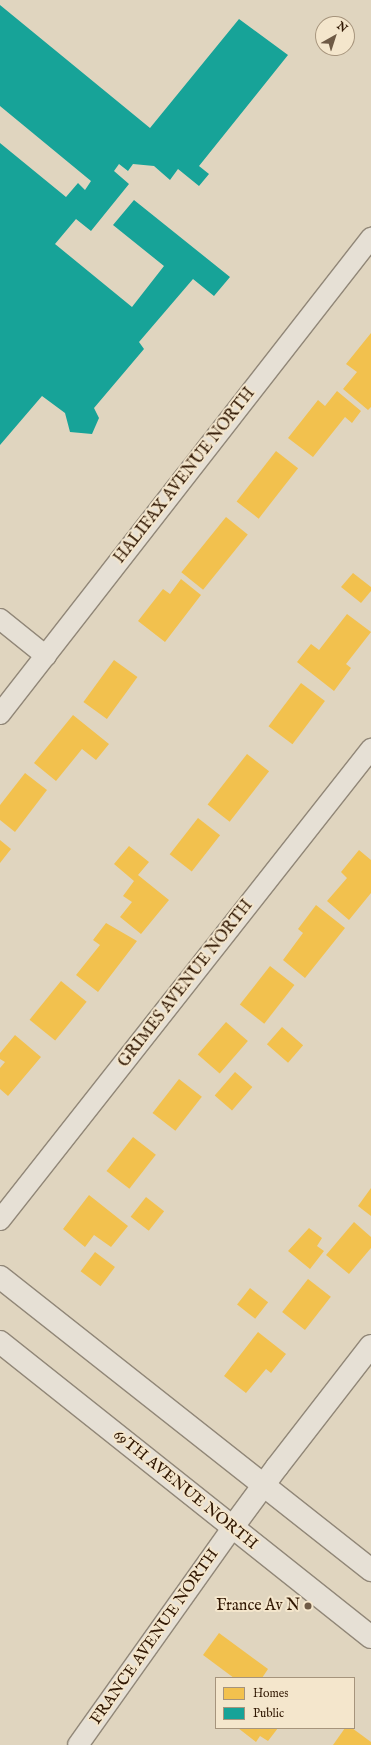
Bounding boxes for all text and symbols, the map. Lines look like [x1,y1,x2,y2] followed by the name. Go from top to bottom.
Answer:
[315,16,355,56] north arrow
[334,19,350,36] text: N
[111,384,259,568] street label: HALIFAX AVENUE NORTH
[115,897,257,1071] street label: GRIMES AVENUE NORTH
[109,1426,261,1554] street label: 69TH AVENUE NORTH
[87,1545,223,1729] street label: FRANCE AVENUE NORTH
[216,1596,300,1616] place label: France Av N
[303,1601,313,1611] marker: France Av N
[215,1677,355,1729] legend
[253,1686,289,1701] text: Homes
[253,1706,284,1721] text: Public

